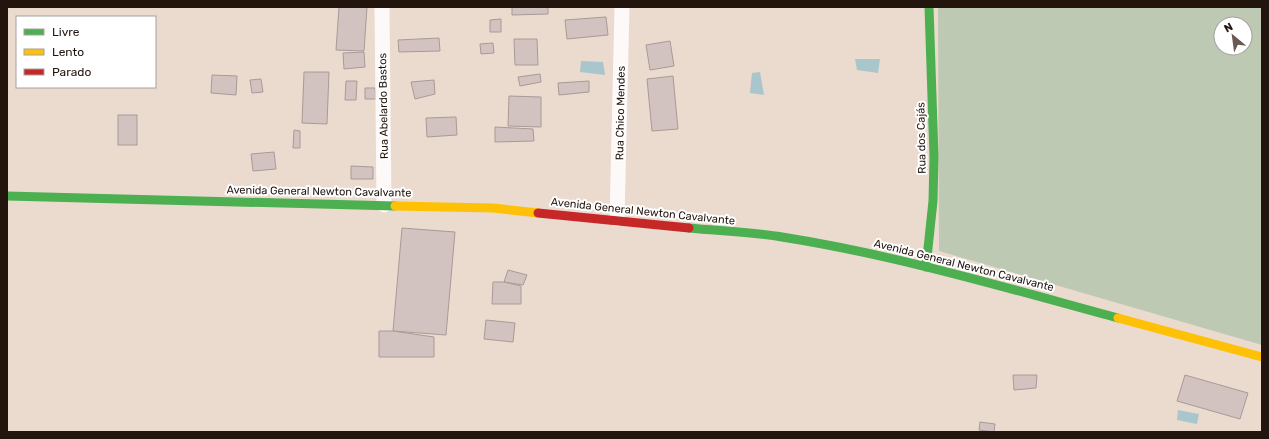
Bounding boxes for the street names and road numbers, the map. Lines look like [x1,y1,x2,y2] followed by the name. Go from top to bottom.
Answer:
[376,53,391,159] street label: Rua Abelardo Bastos
[613,65,628,160] street label: Rua Chico Mendes
[914,102,929,174] street label: Rua dos Cajás
[226,183,412,200] street label: Avenida General Newton Cavalvante
[550,195,736,228] street label: Avenida General Newton Cavalvante
[873,237,1055,294] street label: Avenida General Newton Cavalvante

